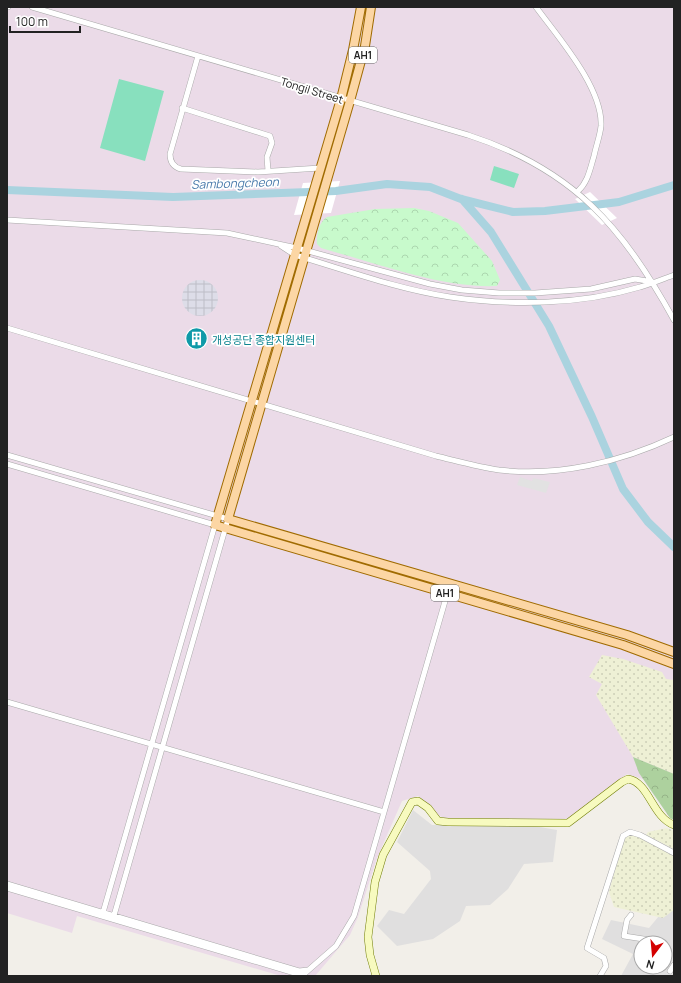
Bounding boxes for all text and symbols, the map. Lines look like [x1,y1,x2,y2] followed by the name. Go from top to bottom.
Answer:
[10,8,80,34] scale bar
[16,13,48,30] text: 100 m
[349,47,377,63] road number: AH1
[279,73,345,107] street label: Tongil Street
[191,173,280,193] water label: Sambongcheon
[183,326,209,352] building icon: 개성공단 종합지원센터
[212,332,315,347] place label: 개성공단 종합지원센터
[431,585,459,601] road number: AH1
[633,935,673,975] north arrow
[644,957,656,973] text: N

